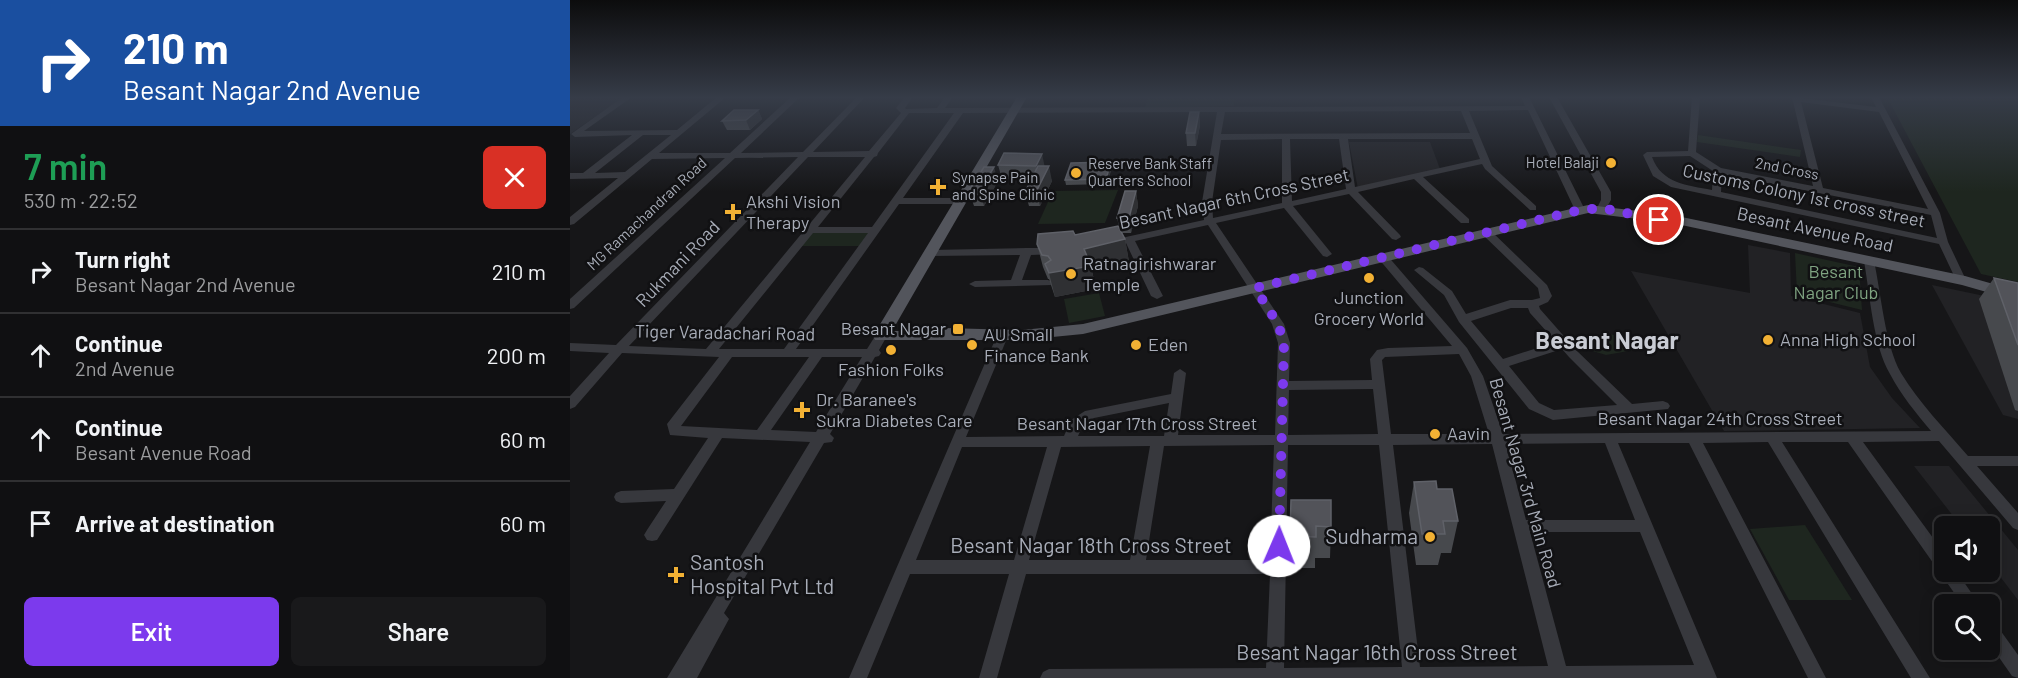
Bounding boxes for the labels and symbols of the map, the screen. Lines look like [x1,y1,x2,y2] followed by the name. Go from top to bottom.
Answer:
[583,153,710,273] street label: MG Ramachandran Road
[1526,153,1599,171] place label: Hotel Balaji
[1754,153,1820,183] street label: 2nd Cross
[1088,154,1212,189] place label: Reserve Bank Staff Quarters School
[1604,156,1618,170] marker: Hotel Balaji
[1681,159,1927,231] street label: Customs Colony 1st cross street
[1117,163,1351,233] street label: Besant Nagar 6th Cross Street
[1069,166,1083,180] marker: Reserve Bank Staff Quarters School
[952,168,1055,203] place label: Synapse Pain and Spine Clinic
[929,178,947,196] marker: Synapse Pain and Spine Clinic
[746,190,840,233] place label: Akshi Vision Therapy
[1633,194,1684,245] pin
[1735,202,1895,256] street label: Besant Avenue Road
[724,203,742,221] marker: Akshi Vision Therapy
[631,216,724,311] street label: Rukmani Road
[1083,252,1217,295] place label: Ratnagirishwarar Temple
[1794,260,1878,303] park label: Besant Nagar Club
[1064,267,1078,281] marker: Ratnagirishwarar Temple
[1362,271,1376,285] marker: Junction Grocery World
[1314,286,1424,329] place label: Junction Grocery World
[841,317,946,339] place label: Besant Nagar
[635,319,815,345] street label: Tiger Varadachari Road
[951,322,965,336] marker: Besant Nagar
[984,323,1089,366] place label: AU Small Finance Bank
[1535,325,1679,354] district label: Besant Nagar
[1780,328,1916,350] place label: Anna High School
[1148,333,1188,355] place label: Eden
[1761,333,1775,347] marker: Anna High School
[965,338,979,352] marker: AU Small Finance Bank
[1129,338,1143,352] marker: Eden
[884,343,898,357] marker: Fashion Folks
[838,358,944,380] place label: Fashion Folks
[1485,375,1567,590] street label: Besant Nagar 3rd Main Road
[816,388,973,431] place label: Dr. Baranee's Sukra Diabetes Care
[793,401,811,419] marker: Dr. Baranee's Sukra Diabetes Care
[1597,407,1843,429] street label: Besant Nagar 24th Cross Street
[1017,412,1257,434] street label: Besant Nagar 17th Cross Street
[1447,422,1490,444] place label: Aavin
[1428,427,1442,441] marker: Aavin
[1247,514,1311,578] position arrow
[1325,523,1418,548] place label: Sudharma
[1423,530,1437,544] marker: Sudharma
[950,532,1232,557] street label: Besant Nagar 18th Cross Street
[690,549,834,598] place label: Santosh Hospital Pvt Ltd
[667,566,685,584] marker: Santosh Hospital Pvt Ltd
[1236,639,1518,664] street label: Besant Nagar 16th Cross Street

